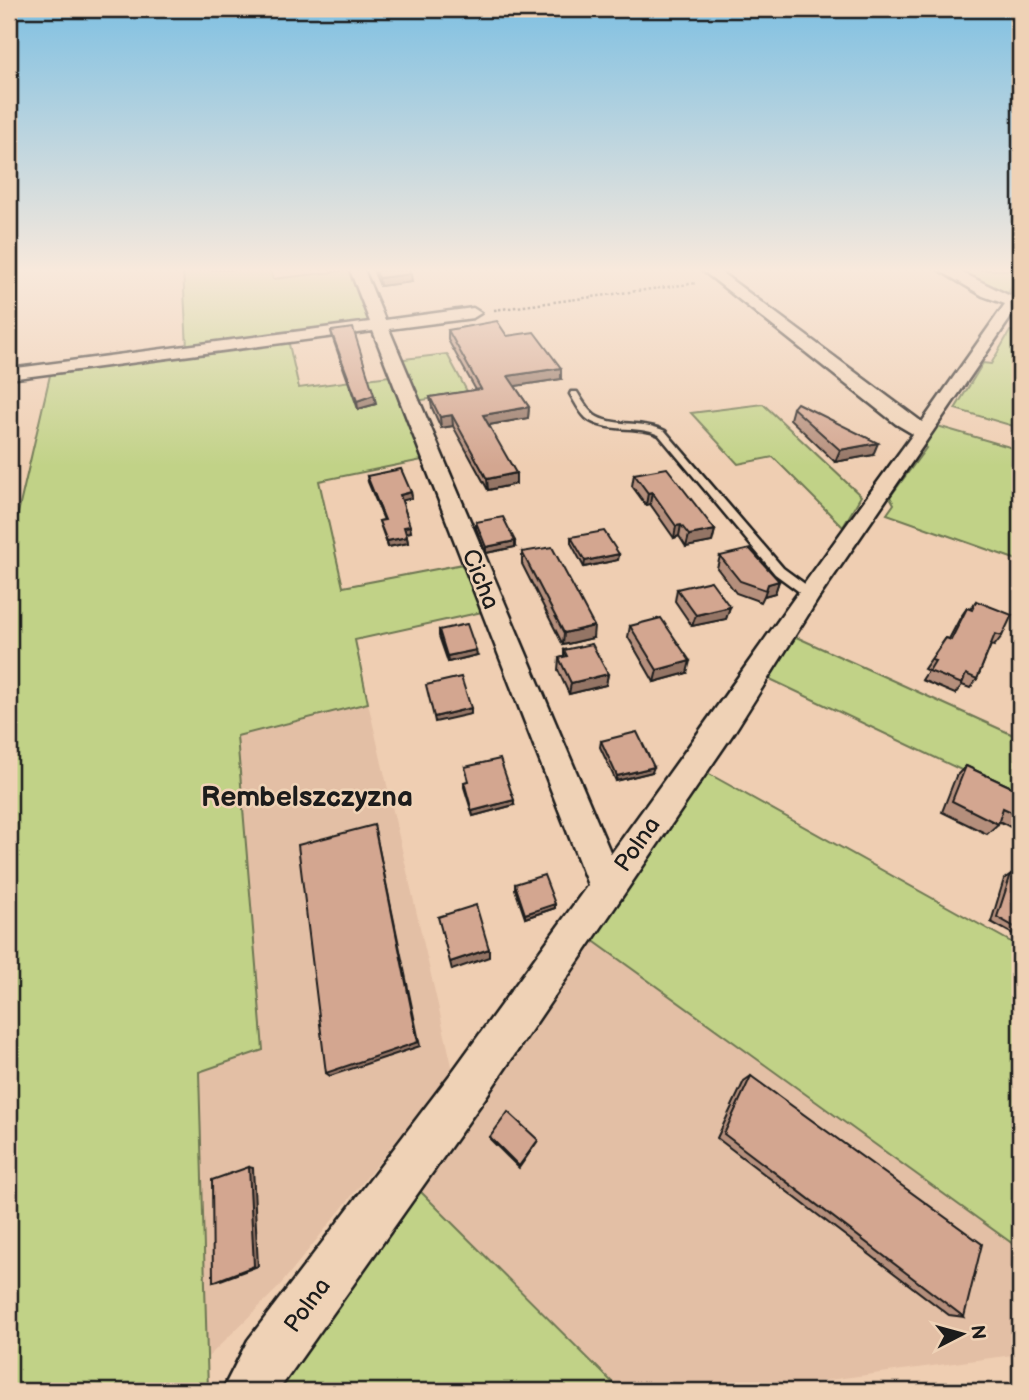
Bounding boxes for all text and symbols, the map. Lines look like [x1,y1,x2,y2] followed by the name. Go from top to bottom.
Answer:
[455,545,506,614] street label: Cicha
[201,781,413,814] district label: Rembelszczyzna
[608,811,667,877] street label: Polna
[278,1272,337,1338] street label: Polna
[928,1298,998,1368] north arrow
[965,1324,990,1341] text: N

